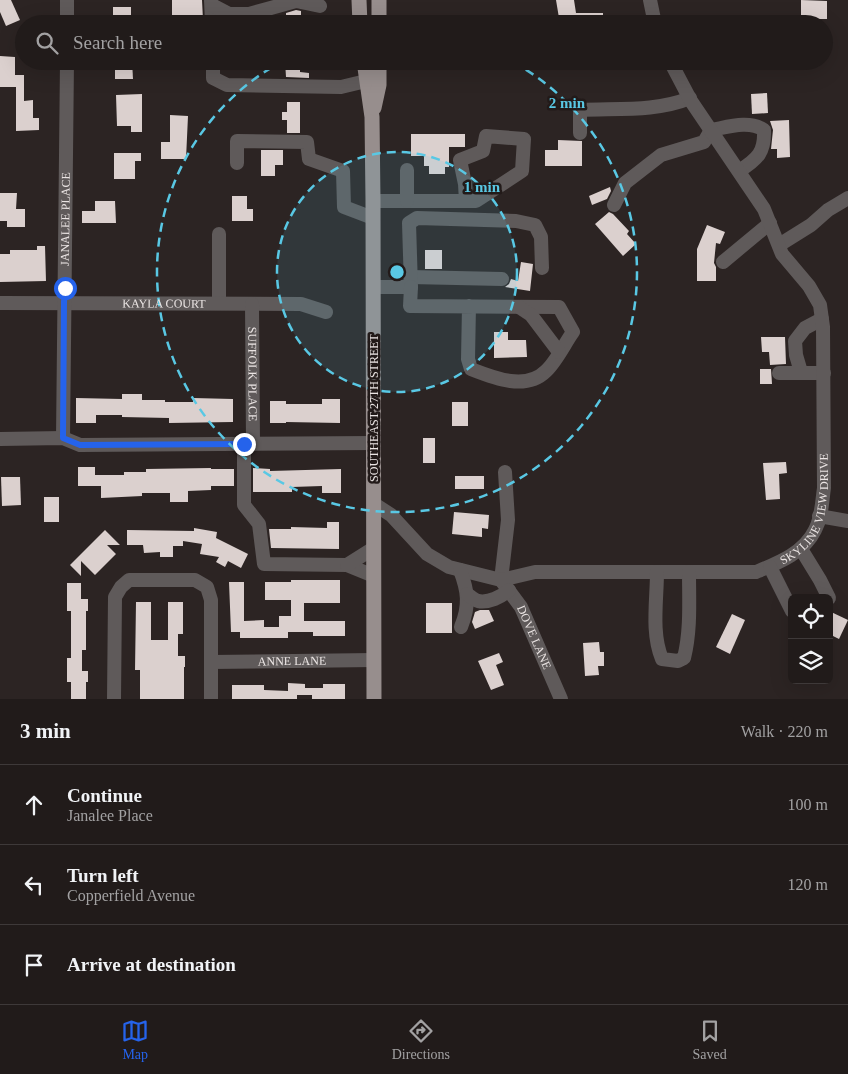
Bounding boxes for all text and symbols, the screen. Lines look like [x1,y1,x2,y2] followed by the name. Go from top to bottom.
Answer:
[15,15,833,70] search box
[33,29,61,57] icon: search
[73,32,162,53] text: Search here
[549,95,586,111] text: 2 min
[58,172,73,266] street label: JANALEE PLACE
[464,179,501,195] text: 1 min
[388,263,406,281] centre of rings
[54,277,77,300] route start
[122,296,206,311] street label: KAYLA COURT
[245,327,260,421] street label: SUFFOLK PLACE
[367,333,381,482] street label: SOUTHEAST 27TH STREET
[233,433,256,456] route end
[778,453,831,567] street label: SKYLINE VIEW DRIVE
[788,594,833,684] map controls
[788,594,833,639] button: locate
[514,603,554,671] street label: DOVE LANE
[788,639,833,684] button: layers
[258,654,326,668] street label: ANNE LANE
[20,719,71,743] text: 3 min
[741,723,828,740] text: Walk · 220 m
[67,785,142,806] text: Continue
[20,791,48,819] icon: ahead
[788,796,828,813] text: 100 m
[67,807,153,824] text: Janalee Place
[67,865,139,886] text: Turn left
[20,871,48,899] icon: left
[788,876,828,893] text: 120 m
[67,887,195,904] text: Copperfield Avenue
[20,951,48,979] icon: arrive
[67,954,236,975] text: Arrive at destination
[121,1017,149,1063] tab: Map
[392,1017,450,1063] tab: Directions
[693,1017,727,1063] tab: Saved

